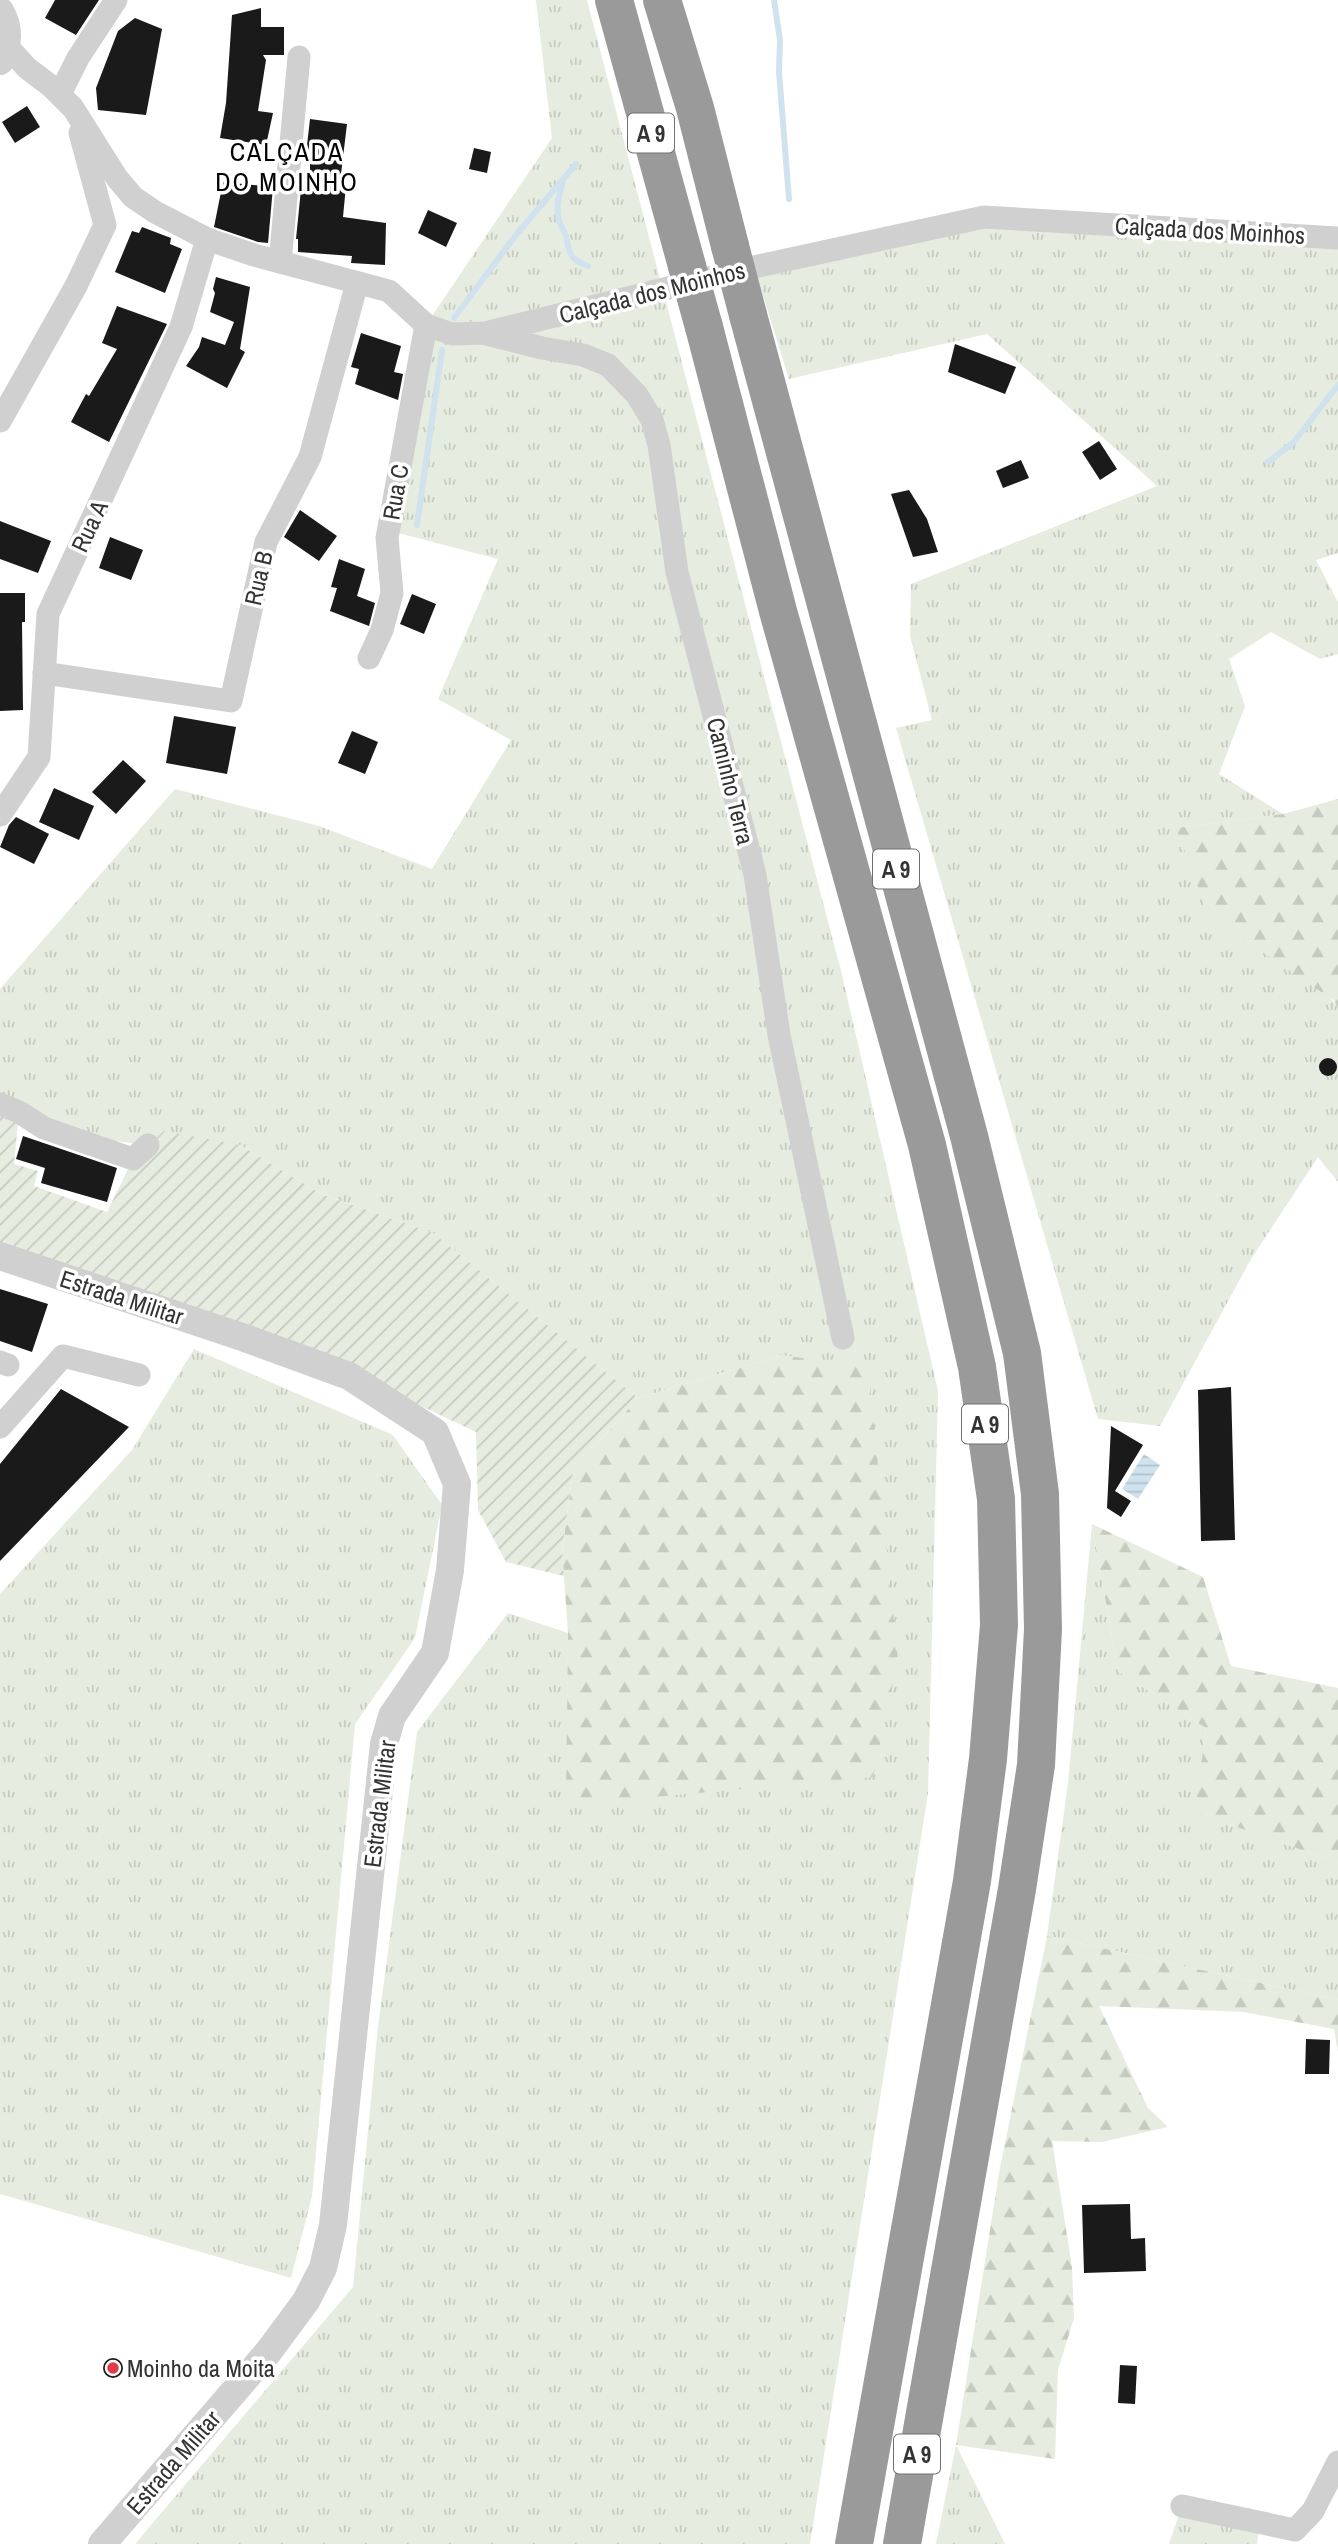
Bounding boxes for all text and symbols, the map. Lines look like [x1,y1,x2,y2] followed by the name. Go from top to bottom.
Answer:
[628,114,674,152] road number: A 9
[215,134,359,199] district label: CALÇADA DO MOINHO
[1114,209,1306,251] street label: Calçada dos Moinhos
[556,253,748,331] street label: Calçada dos Moinhos
[374,462,416,522] street label: Rua C
[63,494,115,557] street label: Rua A
[236,548,280,608] street label: Rua B
[700,714,762,848] street label: Caminho Terra
[873,849,919,888] road number: A 9
[56,1262,188,1332] street label: Estrada Militar
[962,1404,1008,1443] road number: A 9
[355,1738,403,1869] street label: Estrada Militar
[127,2352,275,2384] place label: Moinho da Moita
[105,2360,121,2376] marker: Moinho da Moita
[119,2403,227,2521] street label: Estrada Militar
[894,2434,940,2474] road number: A 9

